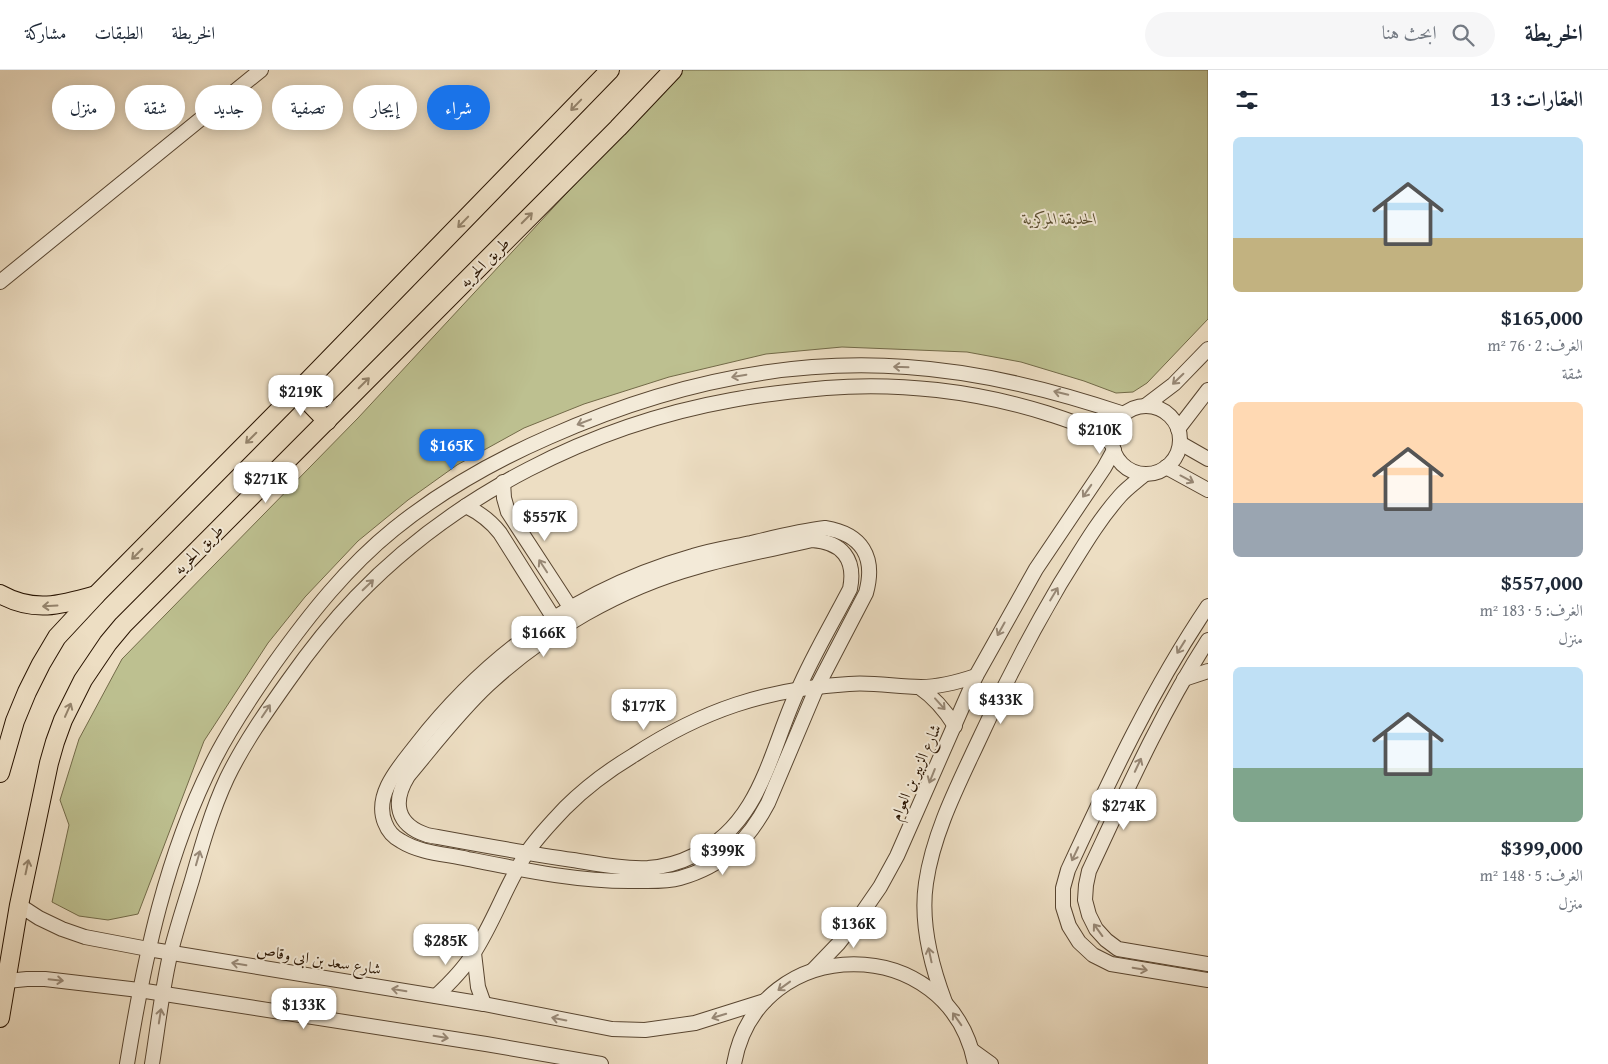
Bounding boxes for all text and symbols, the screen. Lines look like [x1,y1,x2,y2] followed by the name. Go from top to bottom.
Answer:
[1145,12,1495,57] search box
[1525,15,1583,50] text: الخريطة
[1382,18,1437,46] text: ابحث هنا
[25,19,66,46] text: مشاركة
[94,19,143,46] text: الطبقات
[171,19,215,46] text: الخريطة
[1449,21,1477,49] icon: search
[1490,83,1583,114] text: العقارات: 13
[52,85,115,130] chip: منزل
[125,85,185,130] chip: شقة
[195,85,262,130] chip: جديد
[272,85,343,130] chip: تصفية
[353,85,417,130] chip: إيجار
[427,85,490,130] chip: شراء
[1233,86,1261,114] icon: filters
[570,99,582,111] one-way arrow
[1363,169,1453,259] icon: home
[1021,206,1097,230] park label: الحديقة المركزية
[521,212,533,225] one-way arrow
[457,215,469,227] one-way arrow
[453,231,515,293] street label: طريق الحريه
[1501,302,1583,333] text: $165,000
[1487,333,1583,357] text: الغرف: 2 · 76 m²
[1562,361,1583,385] text: شقة
[893,362,909,371] one-way arrow
[731,371,747,381] one-way arrow
[1172,373,1184,385] one-way arrow
[266,374,336,417] pin: $219K
[357,378,369,390] one-way arrow
[279,379,323,403] text: $219K
[1053,388,1069,398] one-way arrow
[1065,412,1135,455] pin: $210K
[1078,417,1122,441] text: $210K
[576,418,592,427] one-way arrow
[417,428,487,471] pin: $165K
[245,432,258,444] one-way arrow
[430,433,474,457] text: $165K
[1363,434,1453,524] icon: home
[231,462,301,504] pin: $271K
[244,466,288,490] text: $271K
[1179,474,1194,484] one-way arrow
[1082,484,1092,498] one-way arrow
[510,500,580,542] pin: $557K
[523,504,567,528] text: $557K
[167,518,229,580] street label: طريق الحريه
[131,547,143,560] one-way arrow
[538,560,548,574] one-way arrow
[1501,567,1583,598] text: $557,000
[361,579,374,591] one-way arrow
[1050,588,1060,602] one-way arrow
[1480,598,1583,622] text: الغرف: 5 · 183 m²
[42,601,58,610] one-way arrow
[509,616,579,658] pin: $166K
[522,620,566,644] text: $166K
[996,621,1005,636] one-way arrow
[1558,626,1583,650] text: منزل
[1176,639,1186,653] one-way arrow
[966,682,1036,725] pin: $433K
[979,687,1023,711] text: $433K
[609,688,679,731] pin: $177K
[622,693,666,717] text: $177K
[934,698,945,711] one-way arrow
[1363,699,1453,789] icon: home
[63,703,73,718] one-way arrow
[261,705,271,719] one-way arrow
[883,720,950,825] street label: شارع الزبير بن العوام
[1134,758,1144,773] one-way arrow
[926,768,936,783] one-way arrow
[1089,788,1159,831] pin: $274K
[1102,793,1146,817] text: $274K
[1501,832,1583,863] text: $399,000
[688,834,758,876] pin: $399K
[701,838,745,862] text: $399K
[1070,846,1080,861] one-way arrow
[193,851,203,867] one-way arrow
[23,859,32,875] one-way arrow
[1480,863,1583,887] text: الغرف: 5 · 148 m²
[1558,891,1583,915] text: منزل
[819,906,889,949] pin: $136K
[832,911,876,935] text: $136K
[1093,923,1103,937] one-way arrow
[411,924,481,966] pin: $285K
[424,928,468,952] text: $285K
[255,937,383,983] street label: شارع سعد بن ابى وقاص
[925,948,935,964] one-way arrow
[231,958,247,968] one-way arrow
[1131,964,1147,974] one-way arrow
[47,975,63,985] one-way arrow
[777,981,791,991] one-way arrow
[391,984,407,994] one-way arrow
[269,988,339,1030] pin: $133K
[282,992,326,1016] text: $133K
[155,1008,165,1024] one-way arrow
[711,1012,727,1022] one-way arrow
[952,1012,962,1026] one-way arrow
[551,1013,567,1023] one-way arrow
[433,1032,449,1042] one-way arrow

